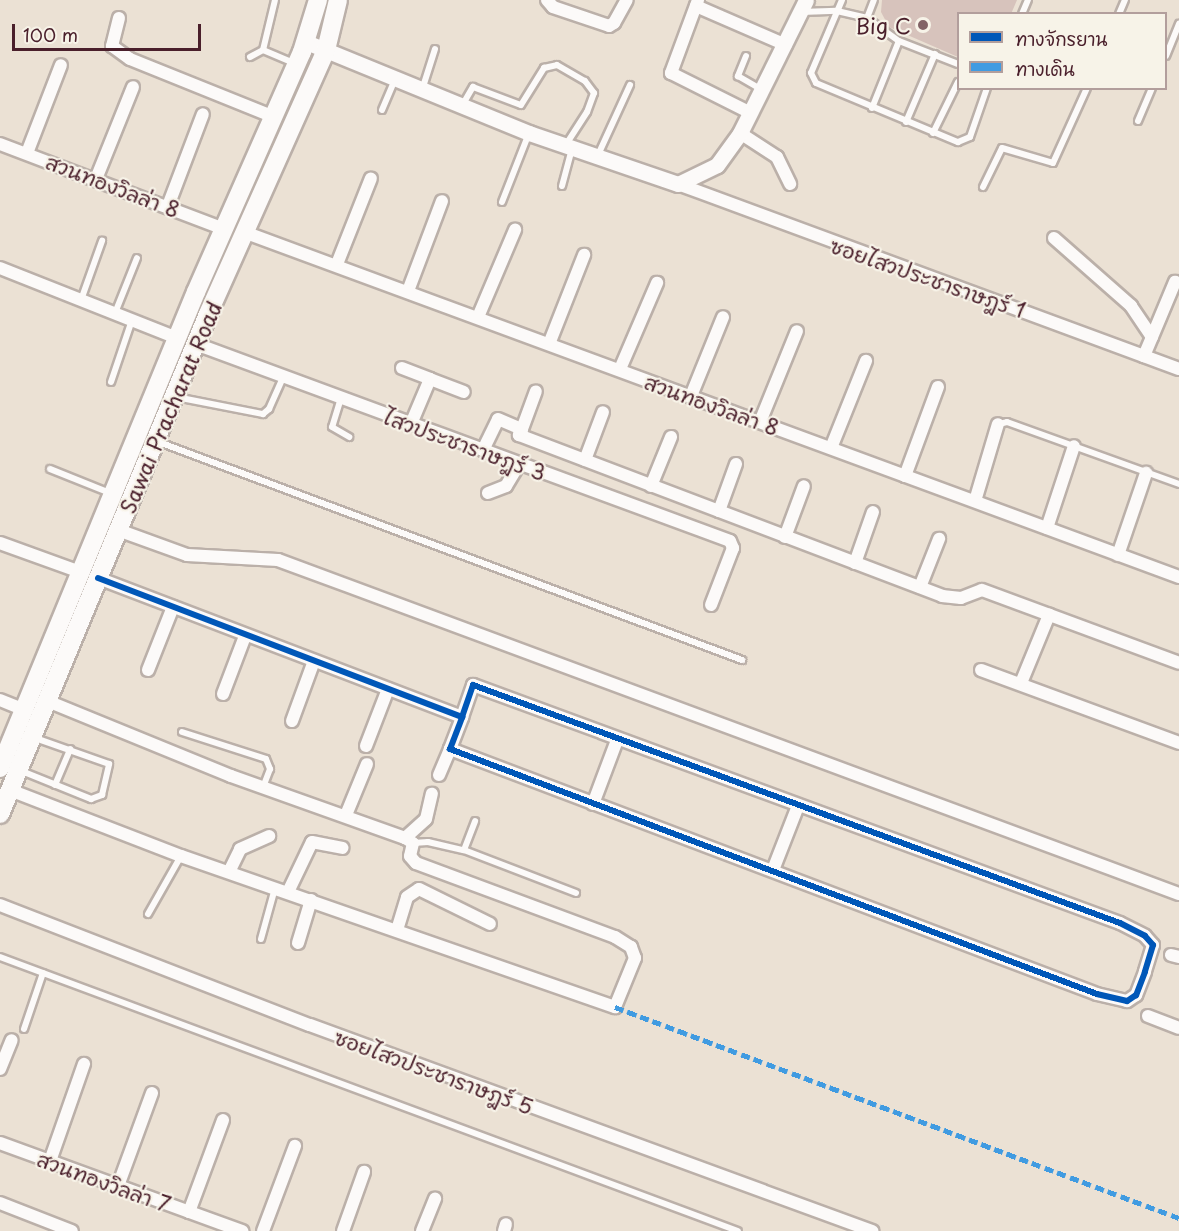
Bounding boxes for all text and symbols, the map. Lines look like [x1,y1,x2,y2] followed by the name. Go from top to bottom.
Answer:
[15,12,204,50] scale bar
[856,12,911,38] place label: Big C
[957,12,1167,90] legend
[916,18,930,32] marker: Big C
[23,21,78,48] text: 100 m
[1015,25,1107,52] text: ทางจักรยาน
[1015,55,1075,82] text: ทางเดิน
[43,148,183,222] street label: สวนทองวิลล่า 8
[827,232,1029,322] street label: ซอยไสวประชาราษฎร์ 1
[114,298,226,516] street label: Sawai Pracharat Road
[641,368,783,440] street label: สวนทองวิลล่า 8
[381,403,549,485] street label: ไสวประชาราษฎร์ 3
[332,1023,536,1119] street label: ซอยไสวประชาราษฎร์ 5
[34,1145,174,1217] street label: สวนทองวิลล่า 7

